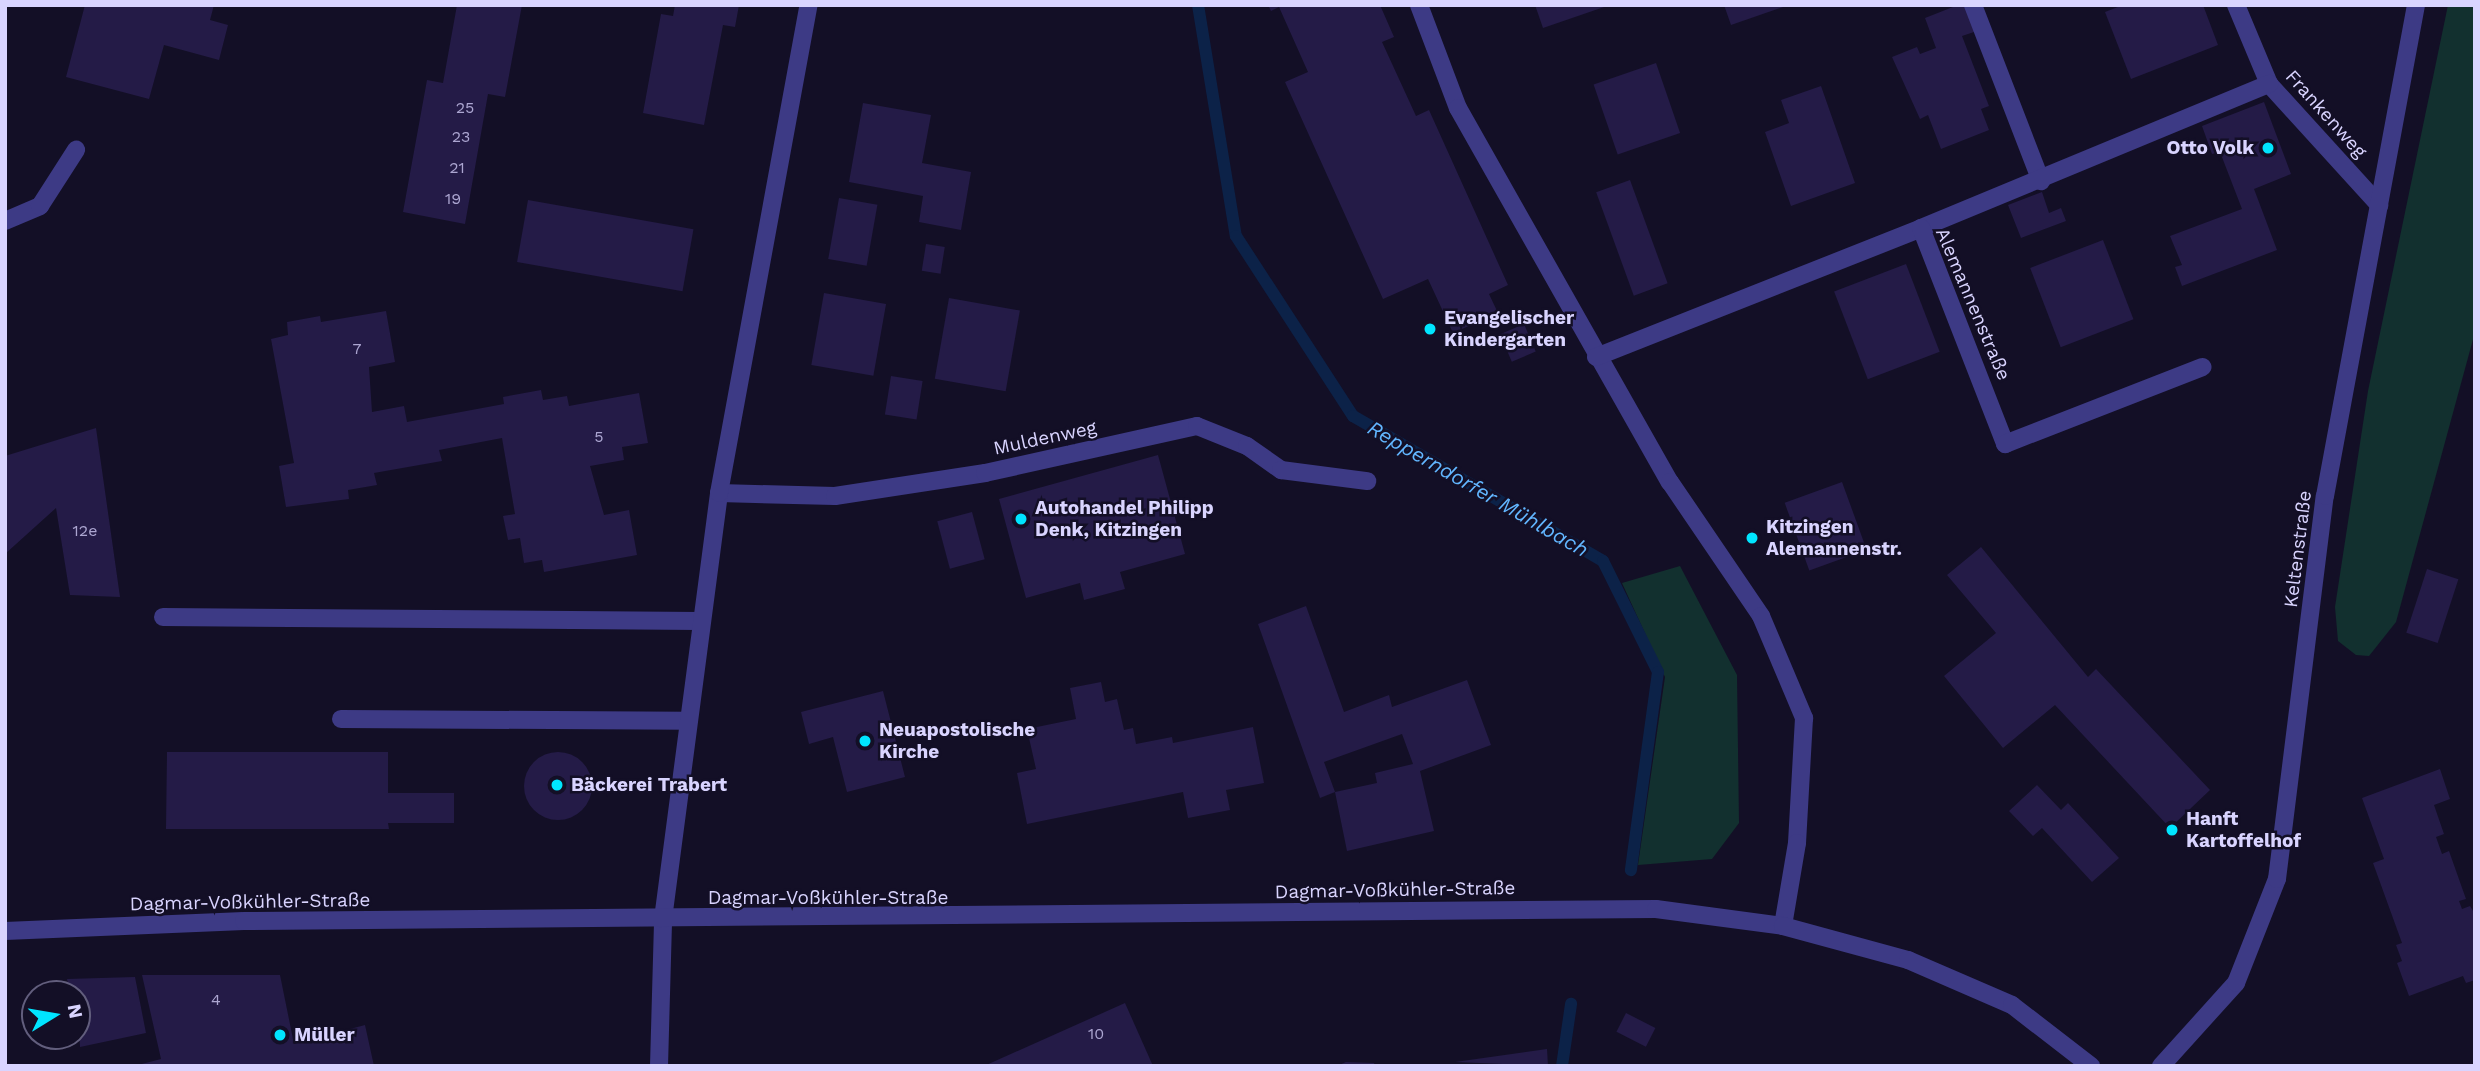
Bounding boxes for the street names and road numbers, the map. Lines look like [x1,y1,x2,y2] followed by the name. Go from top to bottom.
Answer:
[2281,65,2371,163] street label: Frankenweg
[1931,224,2015,384] street label: Alemannenstraße
[991,416,1099,460] street label: Muldenweg
[2280,489,2316,609] street label: Keltenstraße
[1274,877,1516,903] street label: Dagmar-Voßkühler-Straße
[708,887,948,909] street label: Dagmar-Voßkühler-Straße
[129,889,371,915] street label: Dagmar-Voßkühler-Straße

